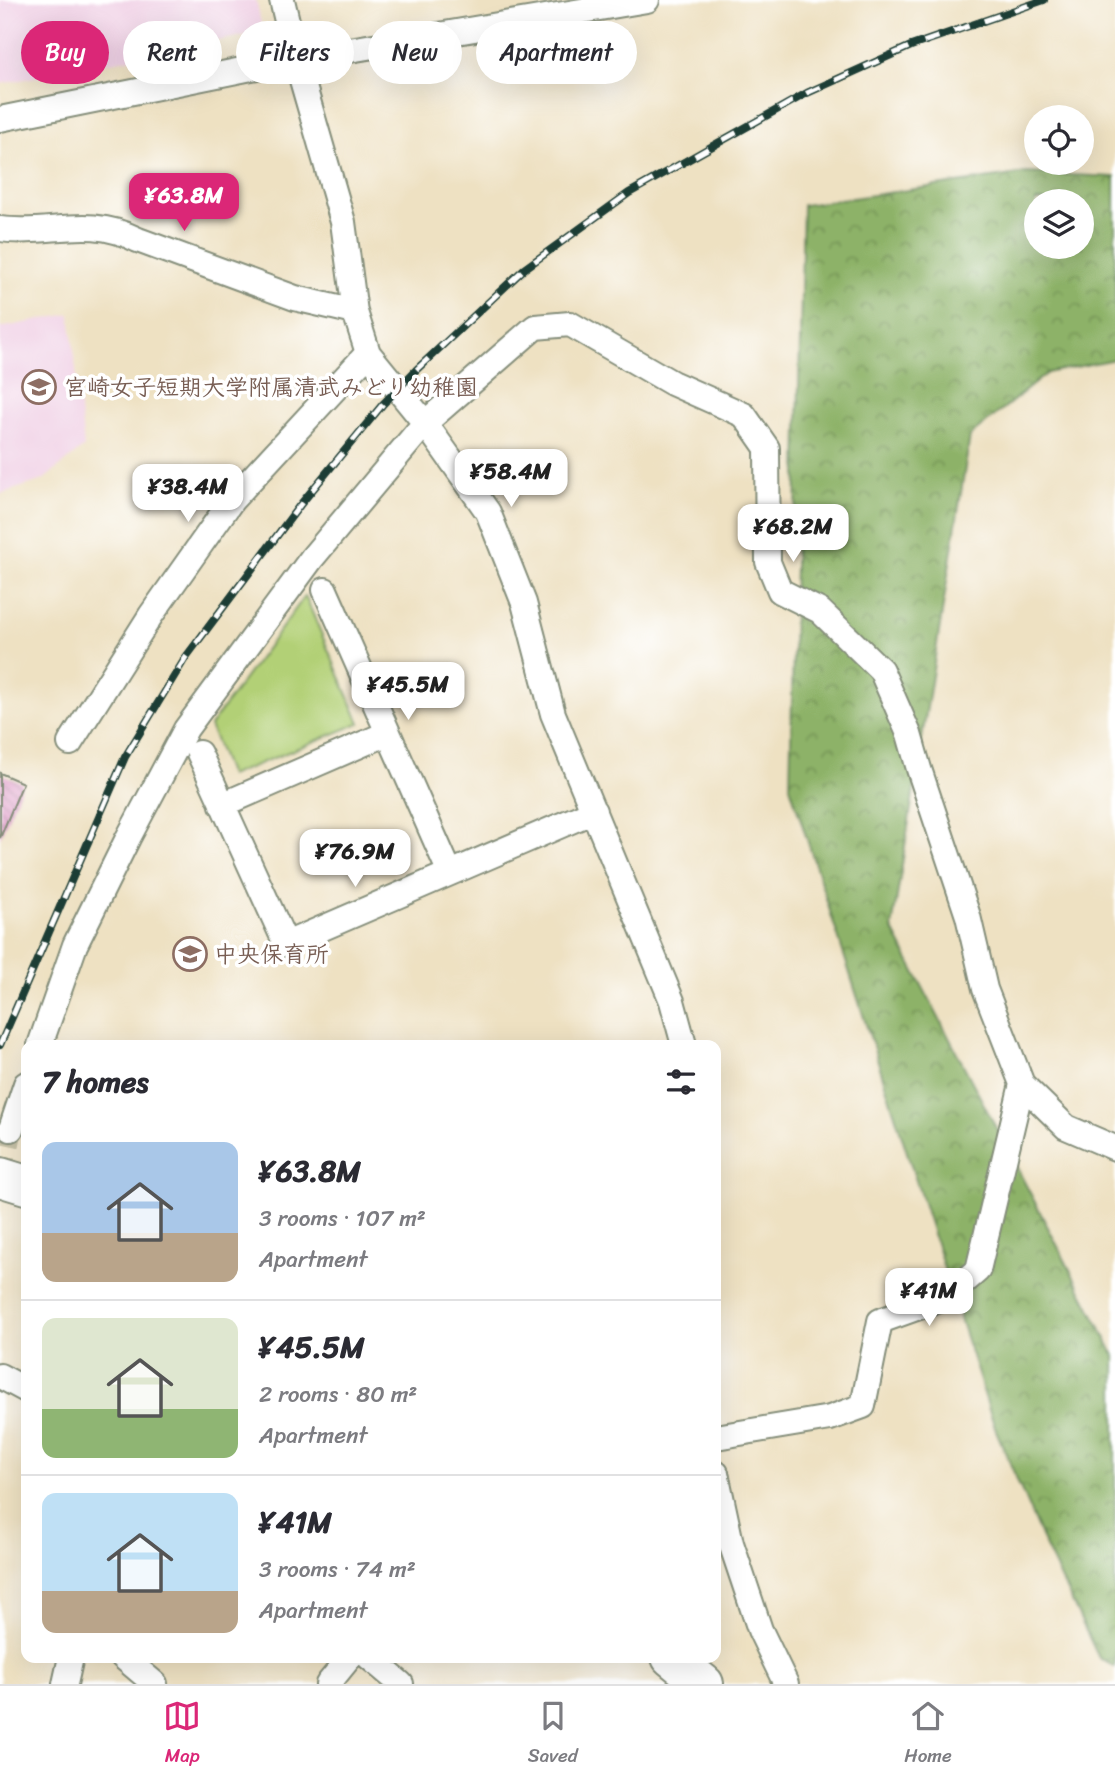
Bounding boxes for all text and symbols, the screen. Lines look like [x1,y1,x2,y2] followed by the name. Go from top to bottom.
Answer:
[21,21,109,84] chip: Buy
[123,21,222,84] chip: Rent
[236,21,354,84] chip: Filters
[368,21,462,84] chip: New
[476,21,637,84] chip: Apartment
[1024,105,1094,259] map controls
[1024,105,1094,175] button: locate
[127,174,241,233] pin: ¥63.8M
[145,175,223,216] text: ¥63.8M
[1024,189,1094,259] button: layers
[64,367,478,408] place label: 宮崎女子短期大学附属清武みどり幼稚園
[20,368,58,406] school or university icon: 宮崎女子短期大学附属清武みどり幼稚園
[454,449,568,509] pin: ¥58.4M
[471,451,551,492] text: ¥58.4M
[131,464,245,524] pin: ¥38.4M
[148,466,228,507] text: ¥38.4M
[736,504,850,564] pin: ¥68.2M
[754,506,832,547] text: ¥68.2M
[351,662,465,722] pin: ¥45.5M
[368,664,448,705] text: ¥45.5M
[298,830,412,889] pin: ¥76.9M
[316,831,394,872] text: ¥76.9M
[214,934,329,975] place label: 中央保育所
[171,935,209,973] school or university icon: 中央保育所
[42,1055,149,1109] text: 7 homes
[662,1063,700,1101] icon: filters
[259,1144,361,1198] text: ¥63.8M
[98,1170,182,1254] icon: home
[259,1198,426,1239] text: 3 rooms · 107 m²
[259,1239,368,1280] text: Apartment
[888,1268,970,1328] pin: ¥41M
[901,1270,957,1311] text: ¥41M
[259,1320,365,1374] text: ¥45.5M
[98,1346,182,1430] icon: home
[259,1374,417,1415] text: 2 rooms · 80 m²
[259,1415,368,1456] text: Apartment
[259,1495,332,1549] text: ¥41M
[98,1521,182,1605] icon: home
[259,1549,416,1590] text: 3 rooms · 74 m²
[259,1590,368,1631] text: Apartment
[163,1697,201,1772] tab: Map
[528,1697,578,1772] tab: Saved
[904,1697,952,1772] tab: Home

